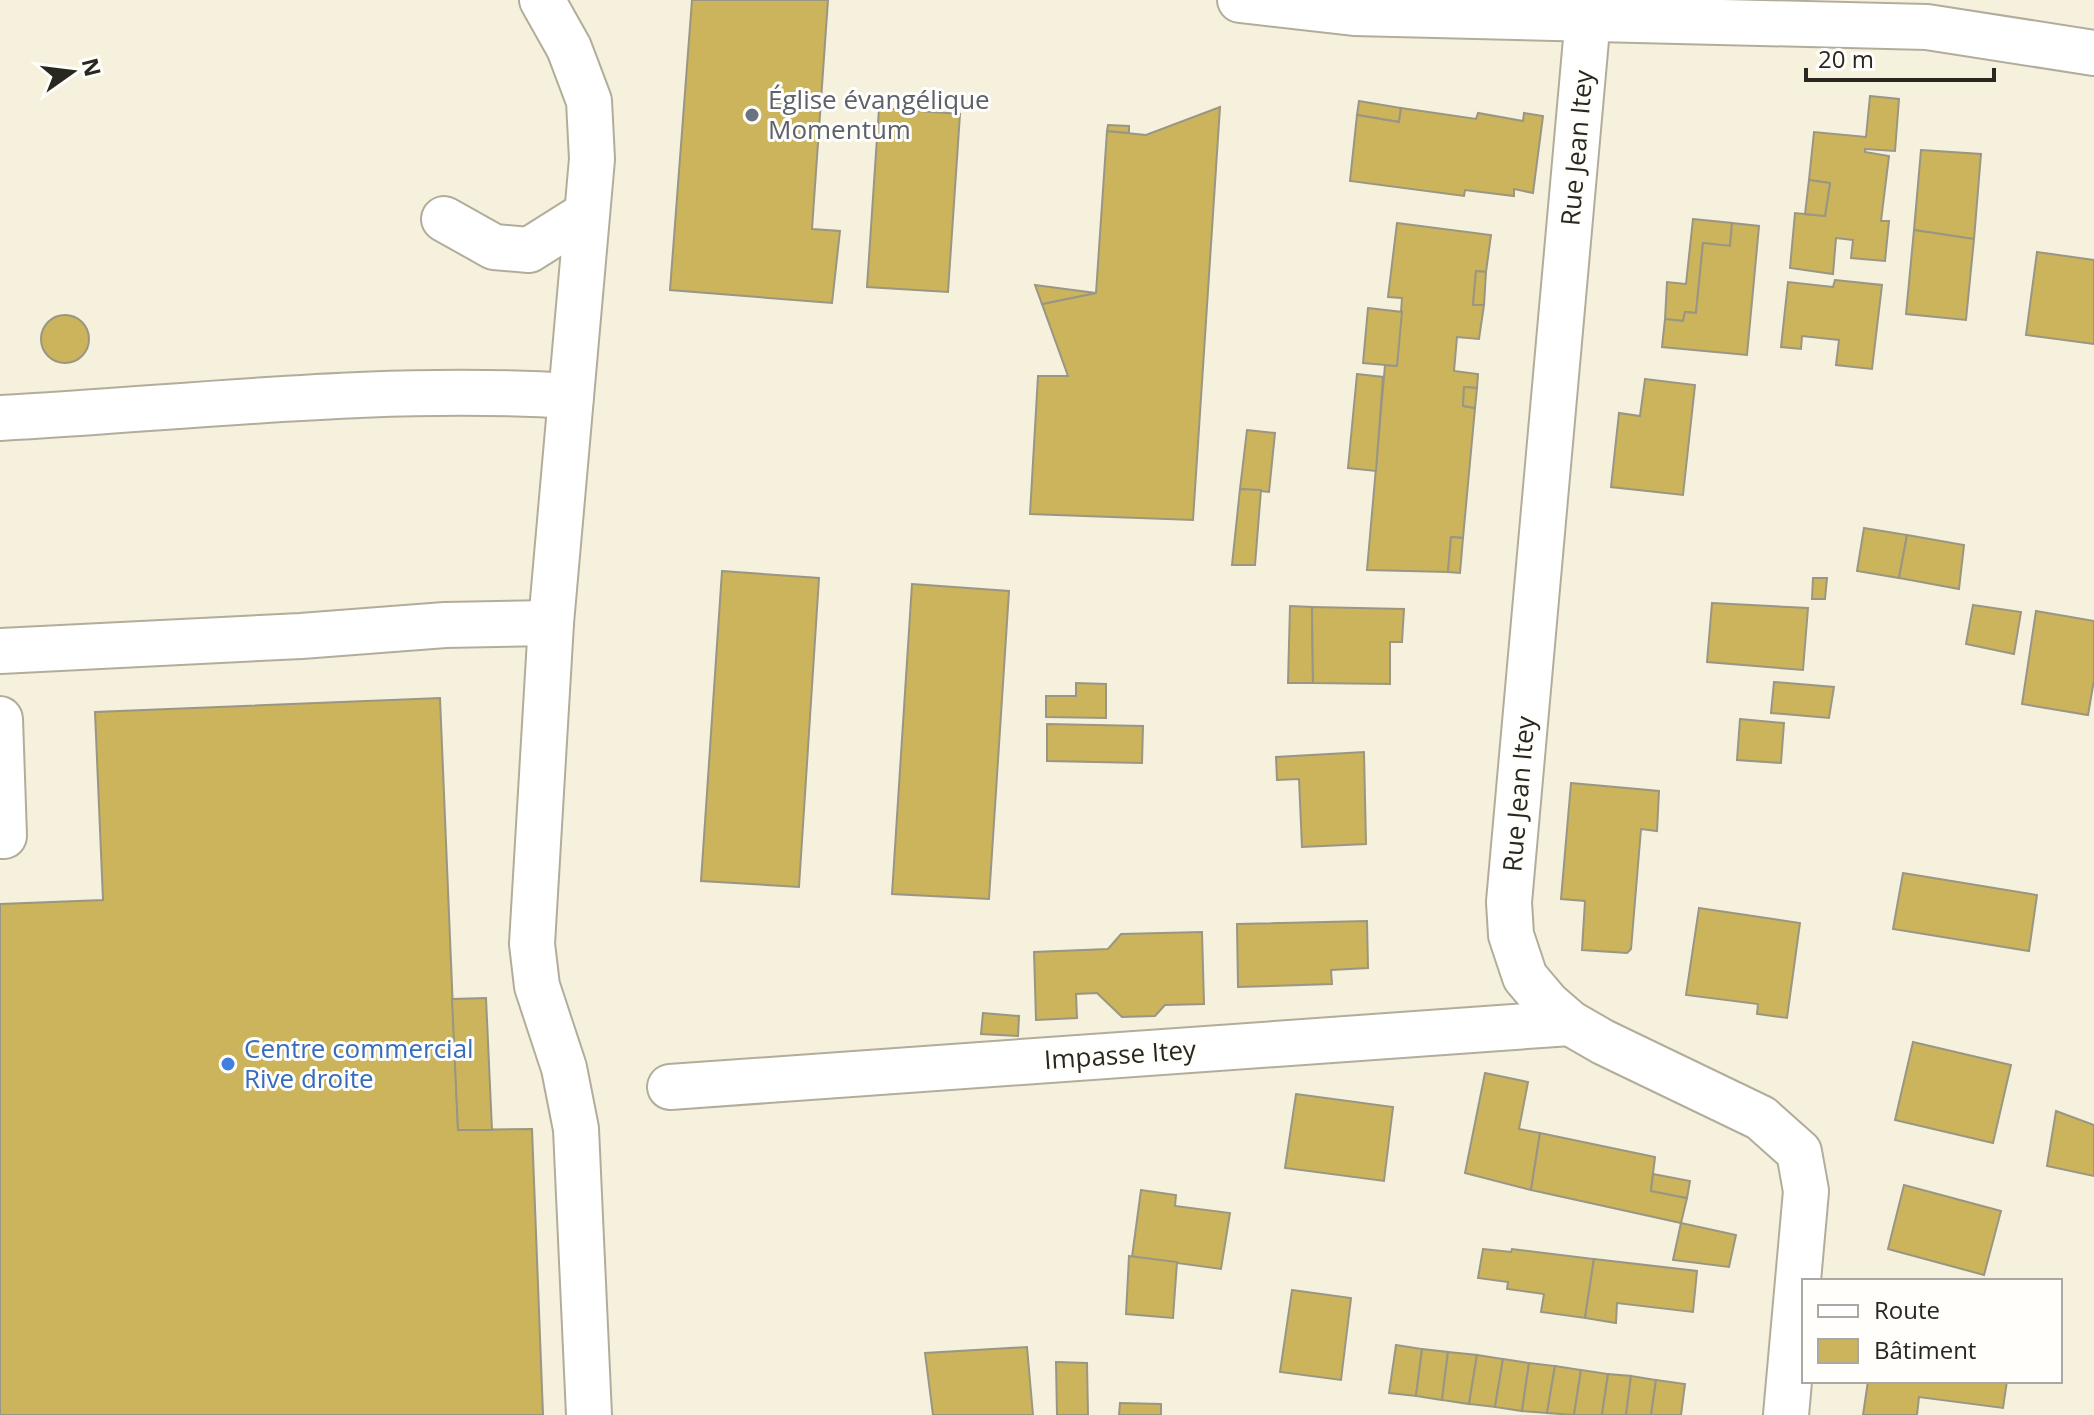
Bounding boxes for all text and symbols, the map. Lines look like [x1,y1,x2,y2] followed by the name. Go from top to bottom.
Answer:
[32,32,112,112] north arrow
[1806,32,1994,82] scale bar
[1818,42,1874,75] text: 20 m
[76,55,109,79] text: N
[1551,68,1601,227] street label: Rue Jean Itey
[768,81,990,147] place label: Église évangélique Momentum
[743,106,761,124] marker: Église évangélique Momentum
[1493,714,1543,873] street label: Rue Jean Itey
[244,1030,474,1096] place label: Centre commercial Rive droite
[1043,1031,1198,1077] street label: Impasse Itey
[219,1055,237,1073] marker: Centre commercial Rive droite
[1802,1279,2062,1383] legend
[1874,1293,1940,1326] text: Route
[1874,1333,1976,1366] text: Bâtiment

